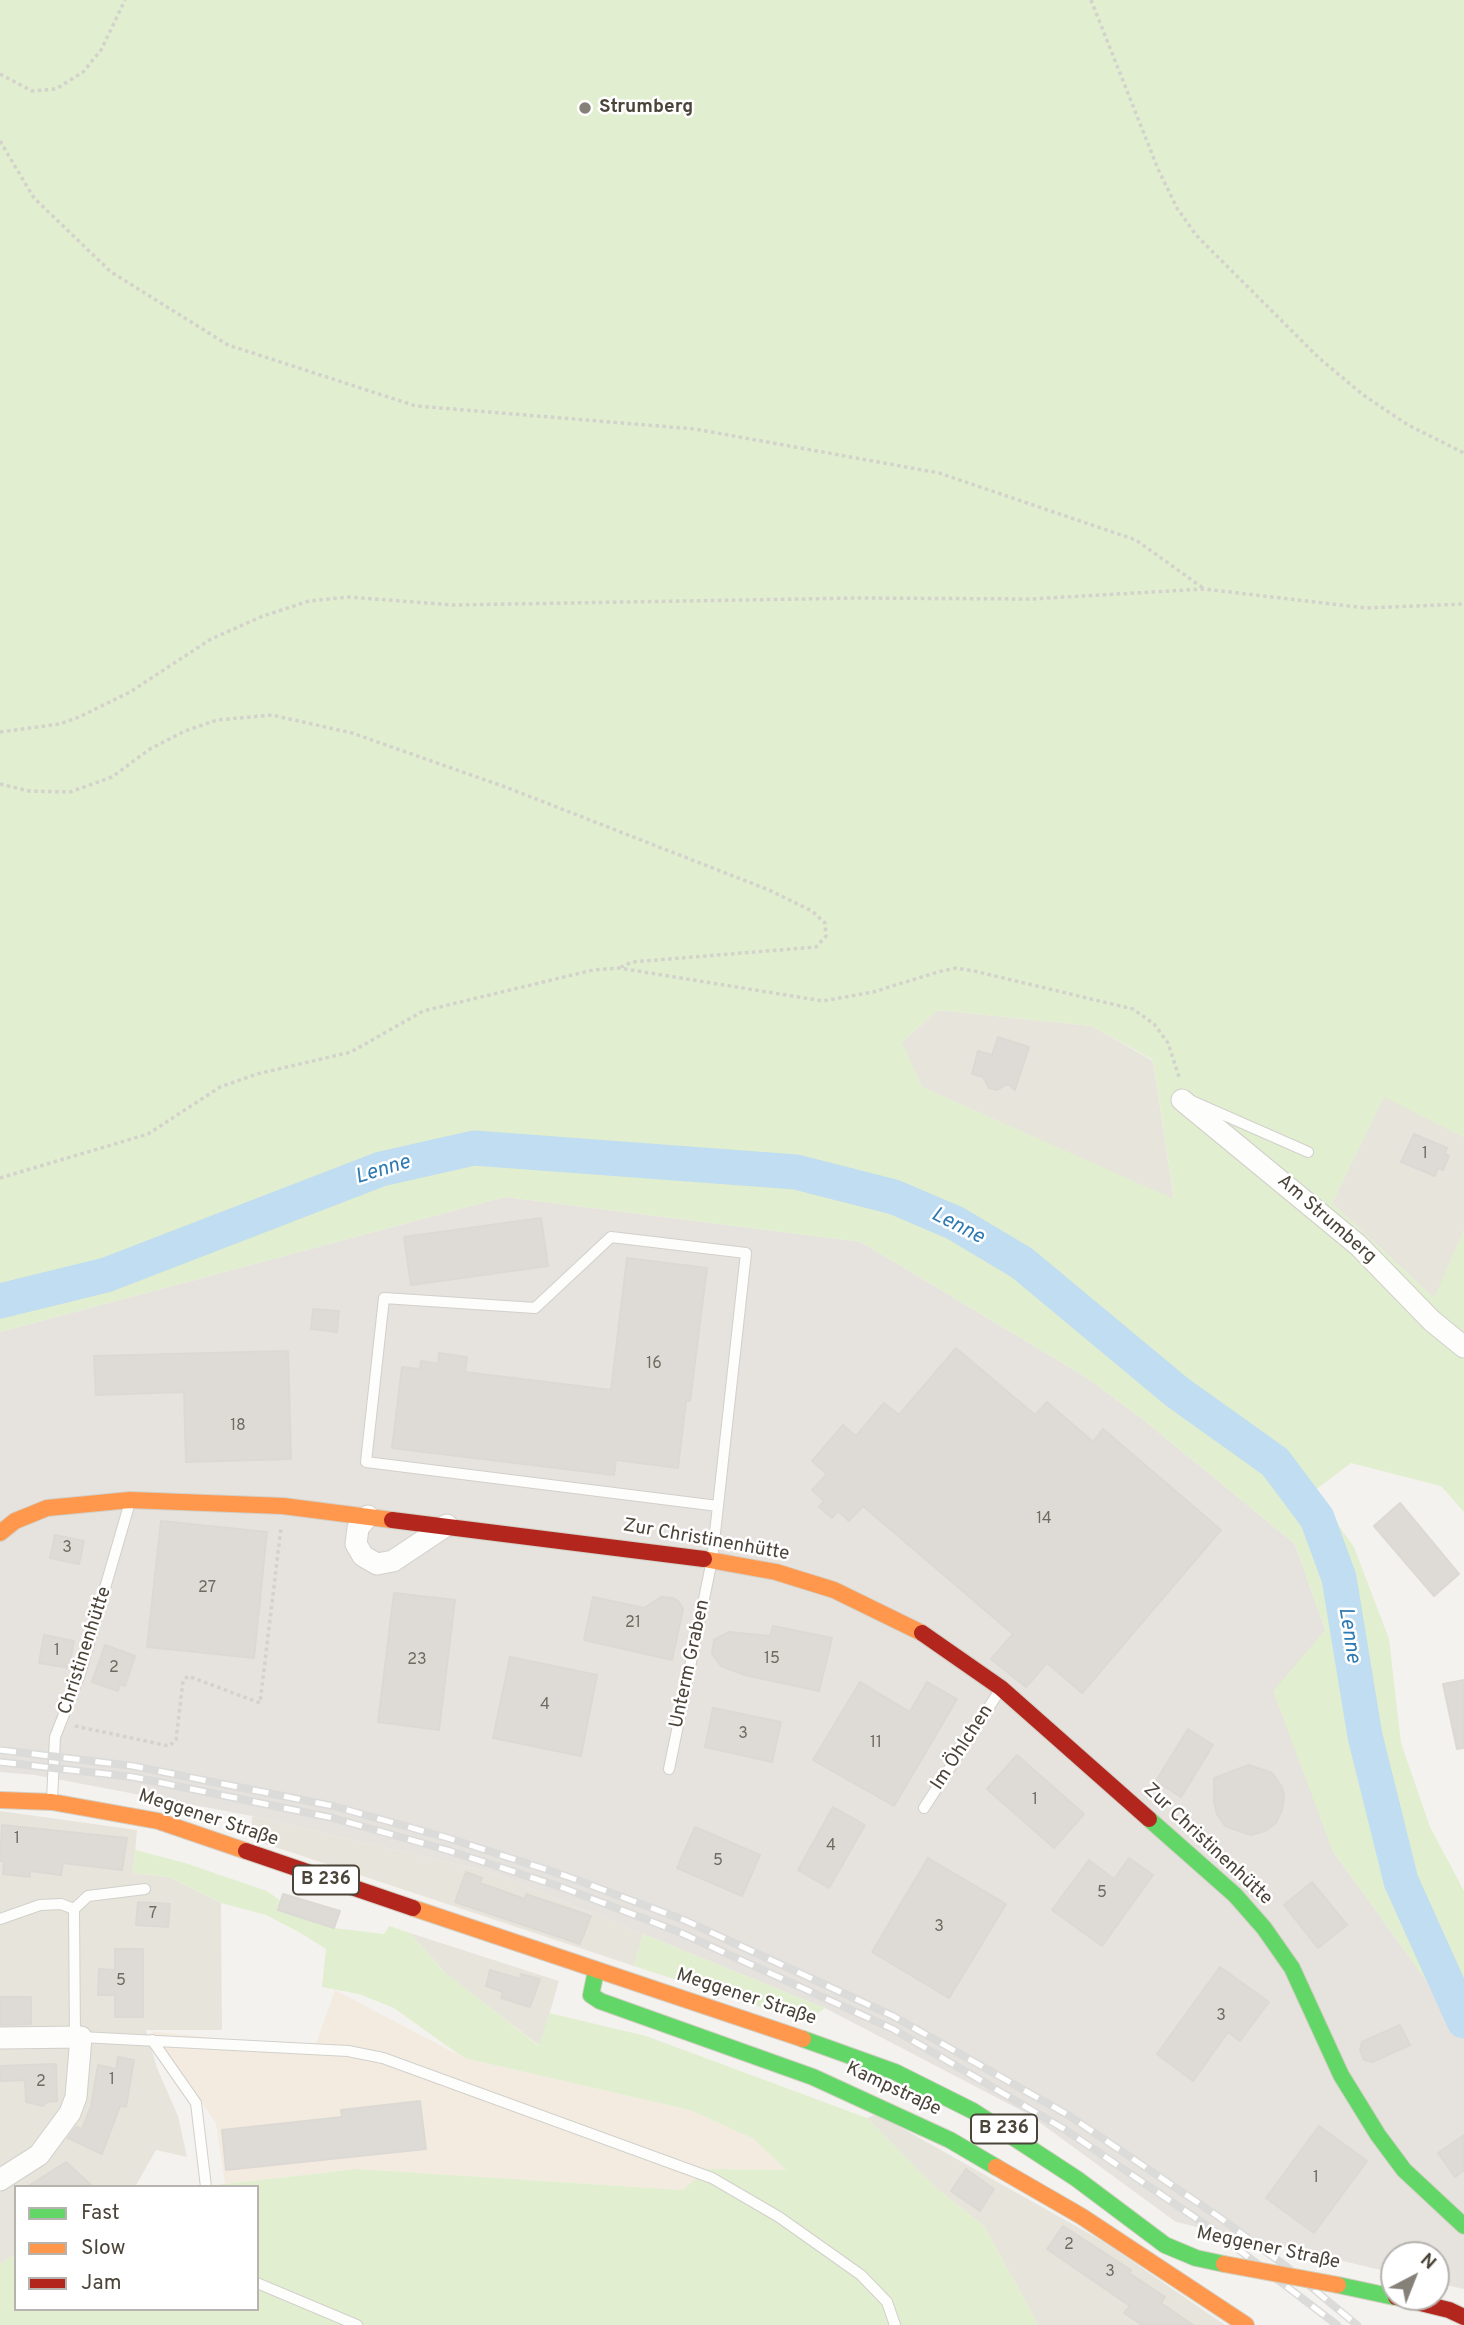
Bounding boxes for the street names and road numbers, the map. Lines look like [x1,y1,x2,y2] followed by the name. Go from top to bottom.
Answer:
[1272,1171,1380,1269] street label: Am Strumberg
[621,1515,791,1567] street label: Zur Christinenhütte
[55,1584,117,1718] street label: Christinenhütte
[666,1598,716,1730] street label: Unterm Graben
[927,1701,999,1795] street label: Im Öhlchen
[1138,1779,1276,1911] street label: Zur Christinenhütte
[135,1786,281,1852] street label: Meggener Straße
[293,1866,359,1894] road number: B 236
[673,1965,819,2031] street label: Meggener Straße
[842,2058,944,2122] street label: Kampstraße
[971,2115,1037,2144] road number: B 236
[1194,2223,1342,2275] street label: Meggener Straße

